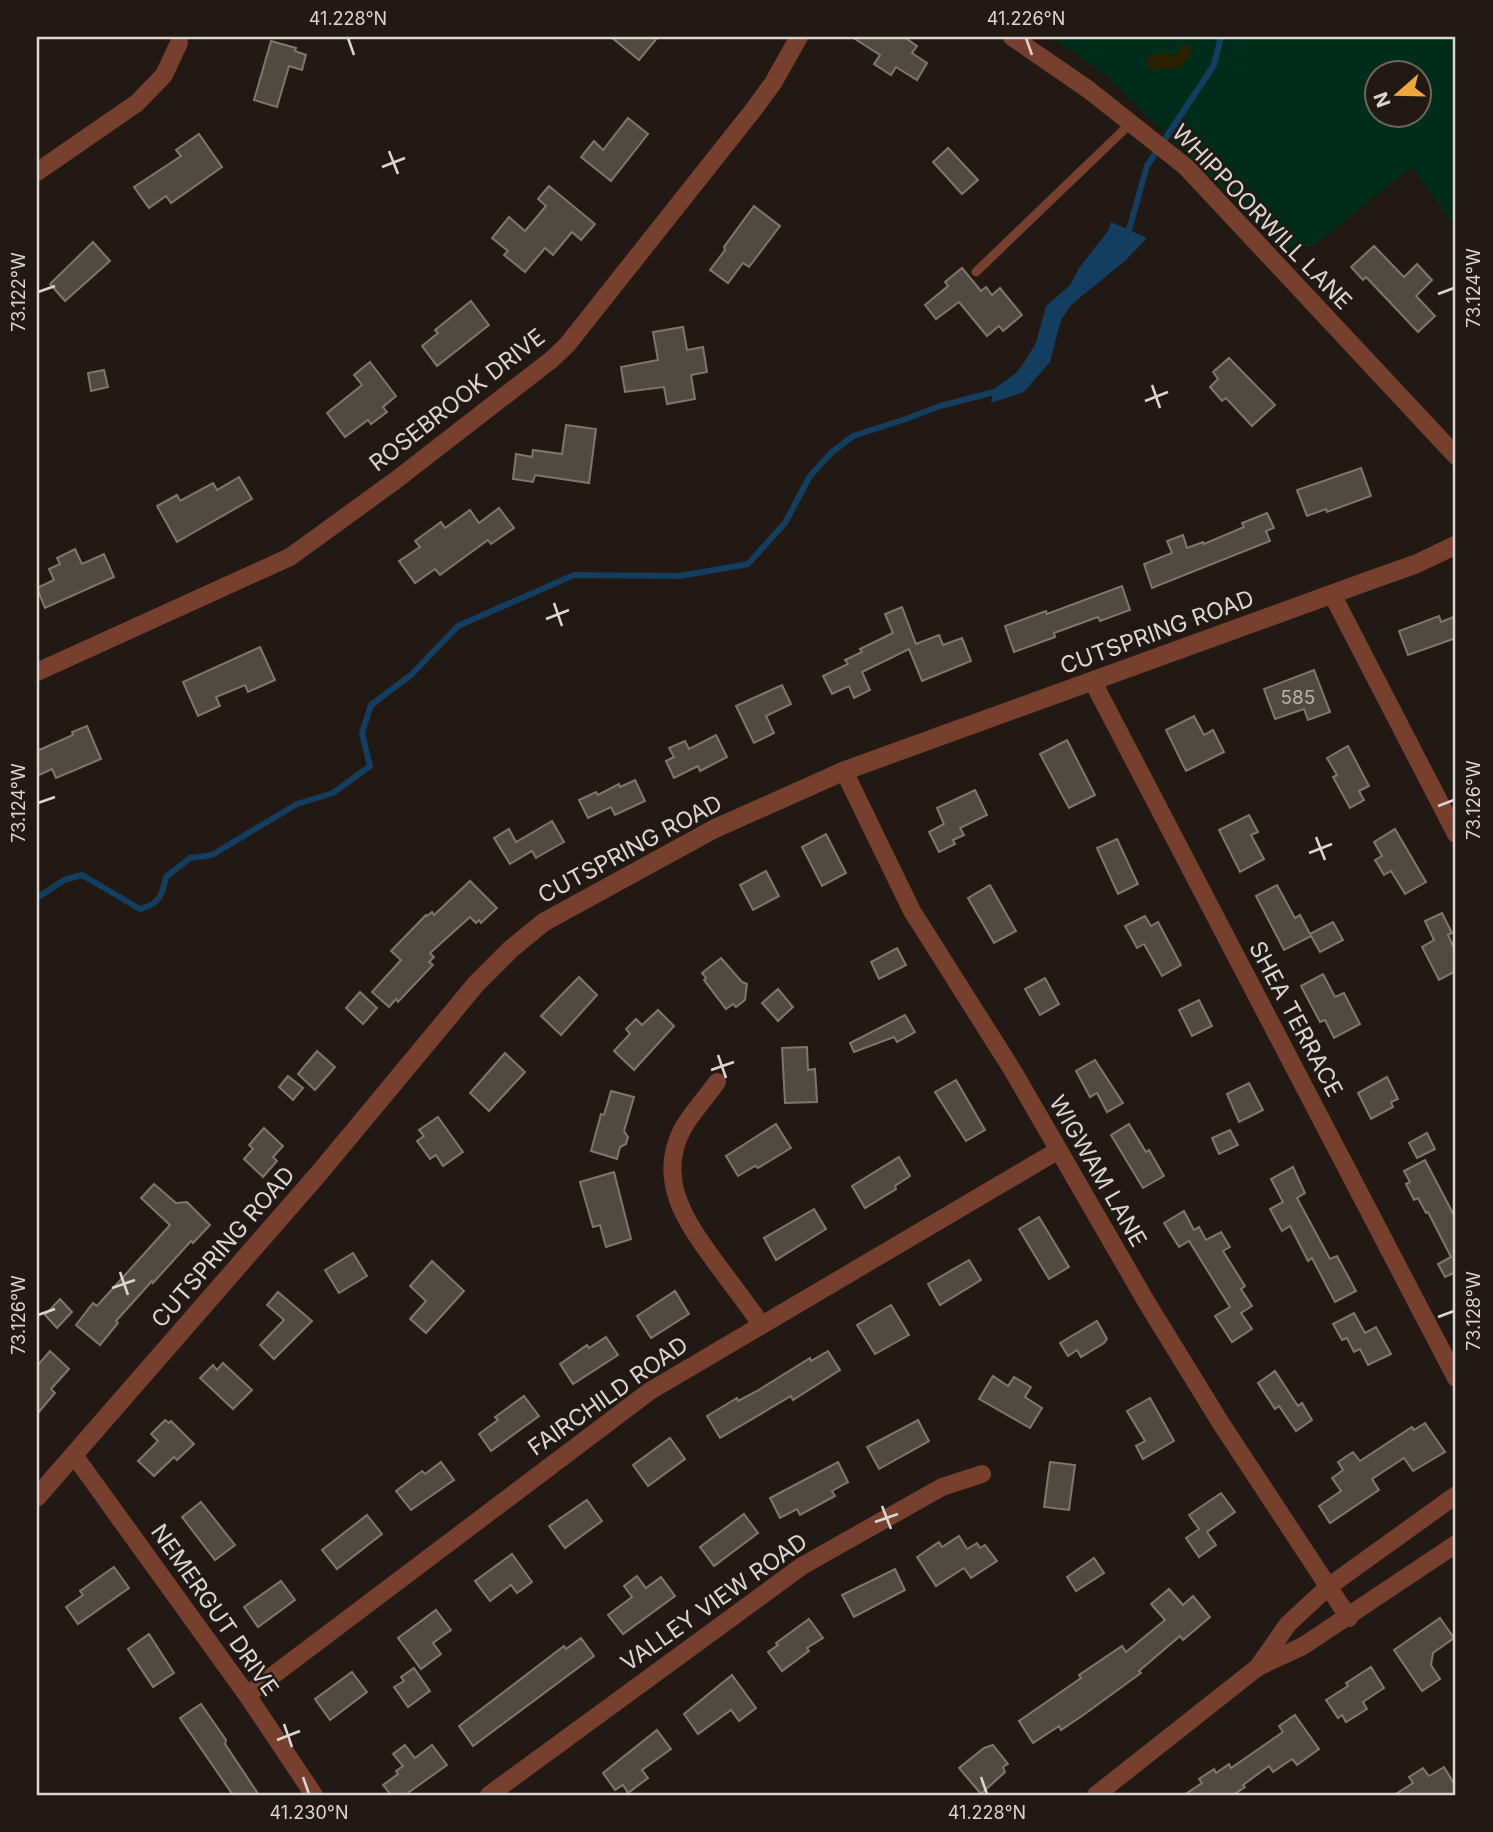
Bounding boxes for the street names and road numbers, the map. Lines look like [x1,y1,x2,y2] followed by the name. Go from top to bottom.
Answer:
[1166,119,1358,315] street label: WHIPPOORWILL LANE
[364,323,550,477] street label: ROSEBROOK DRIVE
[1056,584,1258,680] street label: CUTSPRING ROAD
[533,789,727,909] street label: CUTSPRING ROAD
[1243,936,1349,1102] street label: SHEA TERRACE
[1043,1090,1153,1252] street label: WIGWAM LANE
[145,1161,301,1333] street label: CUTSPRING ROAD
[523,1330,693,1462] street label: FAIRCHILD ROAD
[145,1519,285,1701] street label: NEMERGUT DRIVE
[615,1527,813,1677] street label: VALLEY VIEW ROAD

